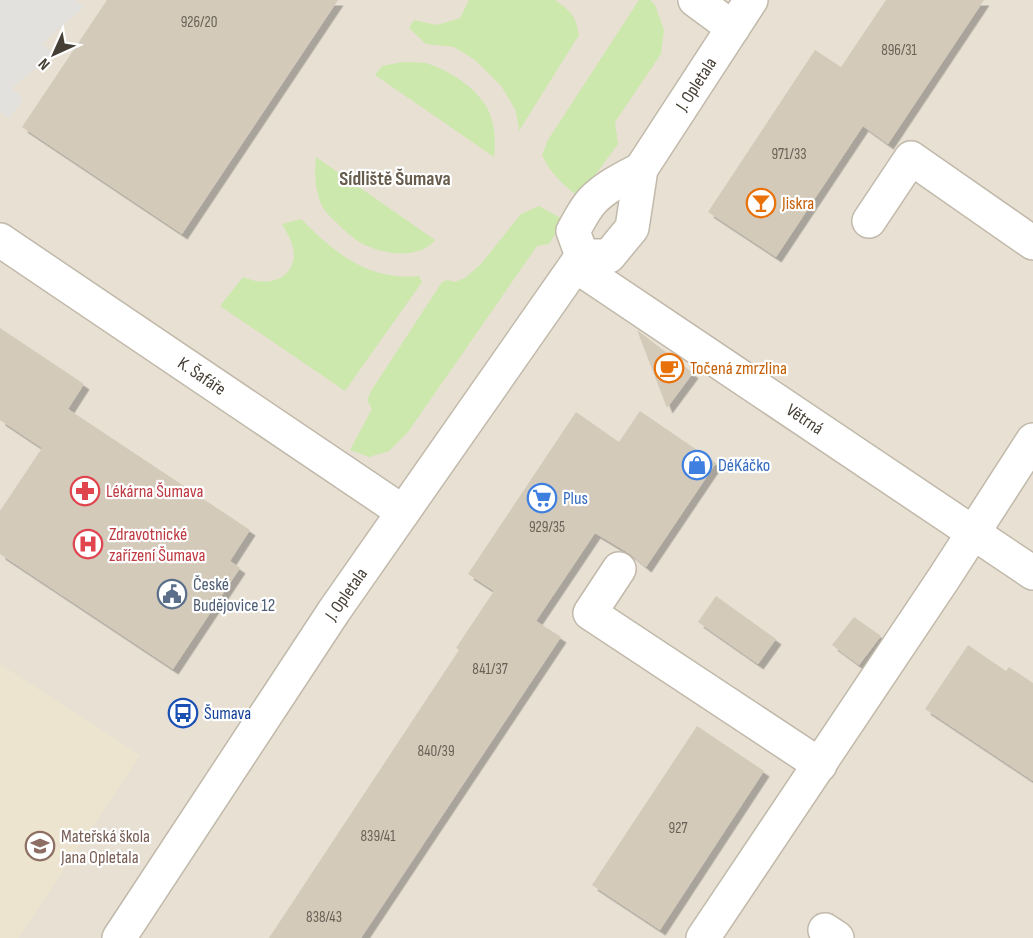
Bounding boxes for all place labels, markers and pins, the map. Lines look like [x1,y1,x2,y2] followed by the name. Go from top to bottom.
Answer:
[745,187,777,219] bar icon: Jiskra
[781,193,814,214] place label: Jiskra
[653,352,685,384] cafe icon: Točená zmrzlina
[690,358,787,379] place label: Točená zmrzlina
[681,449,713,481] shop icon: DéKáčko
[718,455,770,476] place label: DéKáčko
[69,475,101,507] pharmacy icon: Lékárna Šumava
[106,481,203,502] place label: Lékárna Šumava
[526,482,558,514] supermarket icon: Plus
[563,488,588,509] place label: Plus
[109,524,206,566] place label: Zdravotnické zařízení Šumava
[72,528,104,560] hospital icon: Zdravotnické zařízení Šumava
[193,574,275,616] place label: České Budějovice 12
[156,578,188,610] public building icon: České Budějovice 12
[167,697,199,729] bus stop icon: Šumava
[204,703,251,724] place label: Šumava
[60,826,150,868] place label: Mateřská škola Jana Opletala
[24,830,56,862] school or university icon: Mateřská škola Jana Opletala

